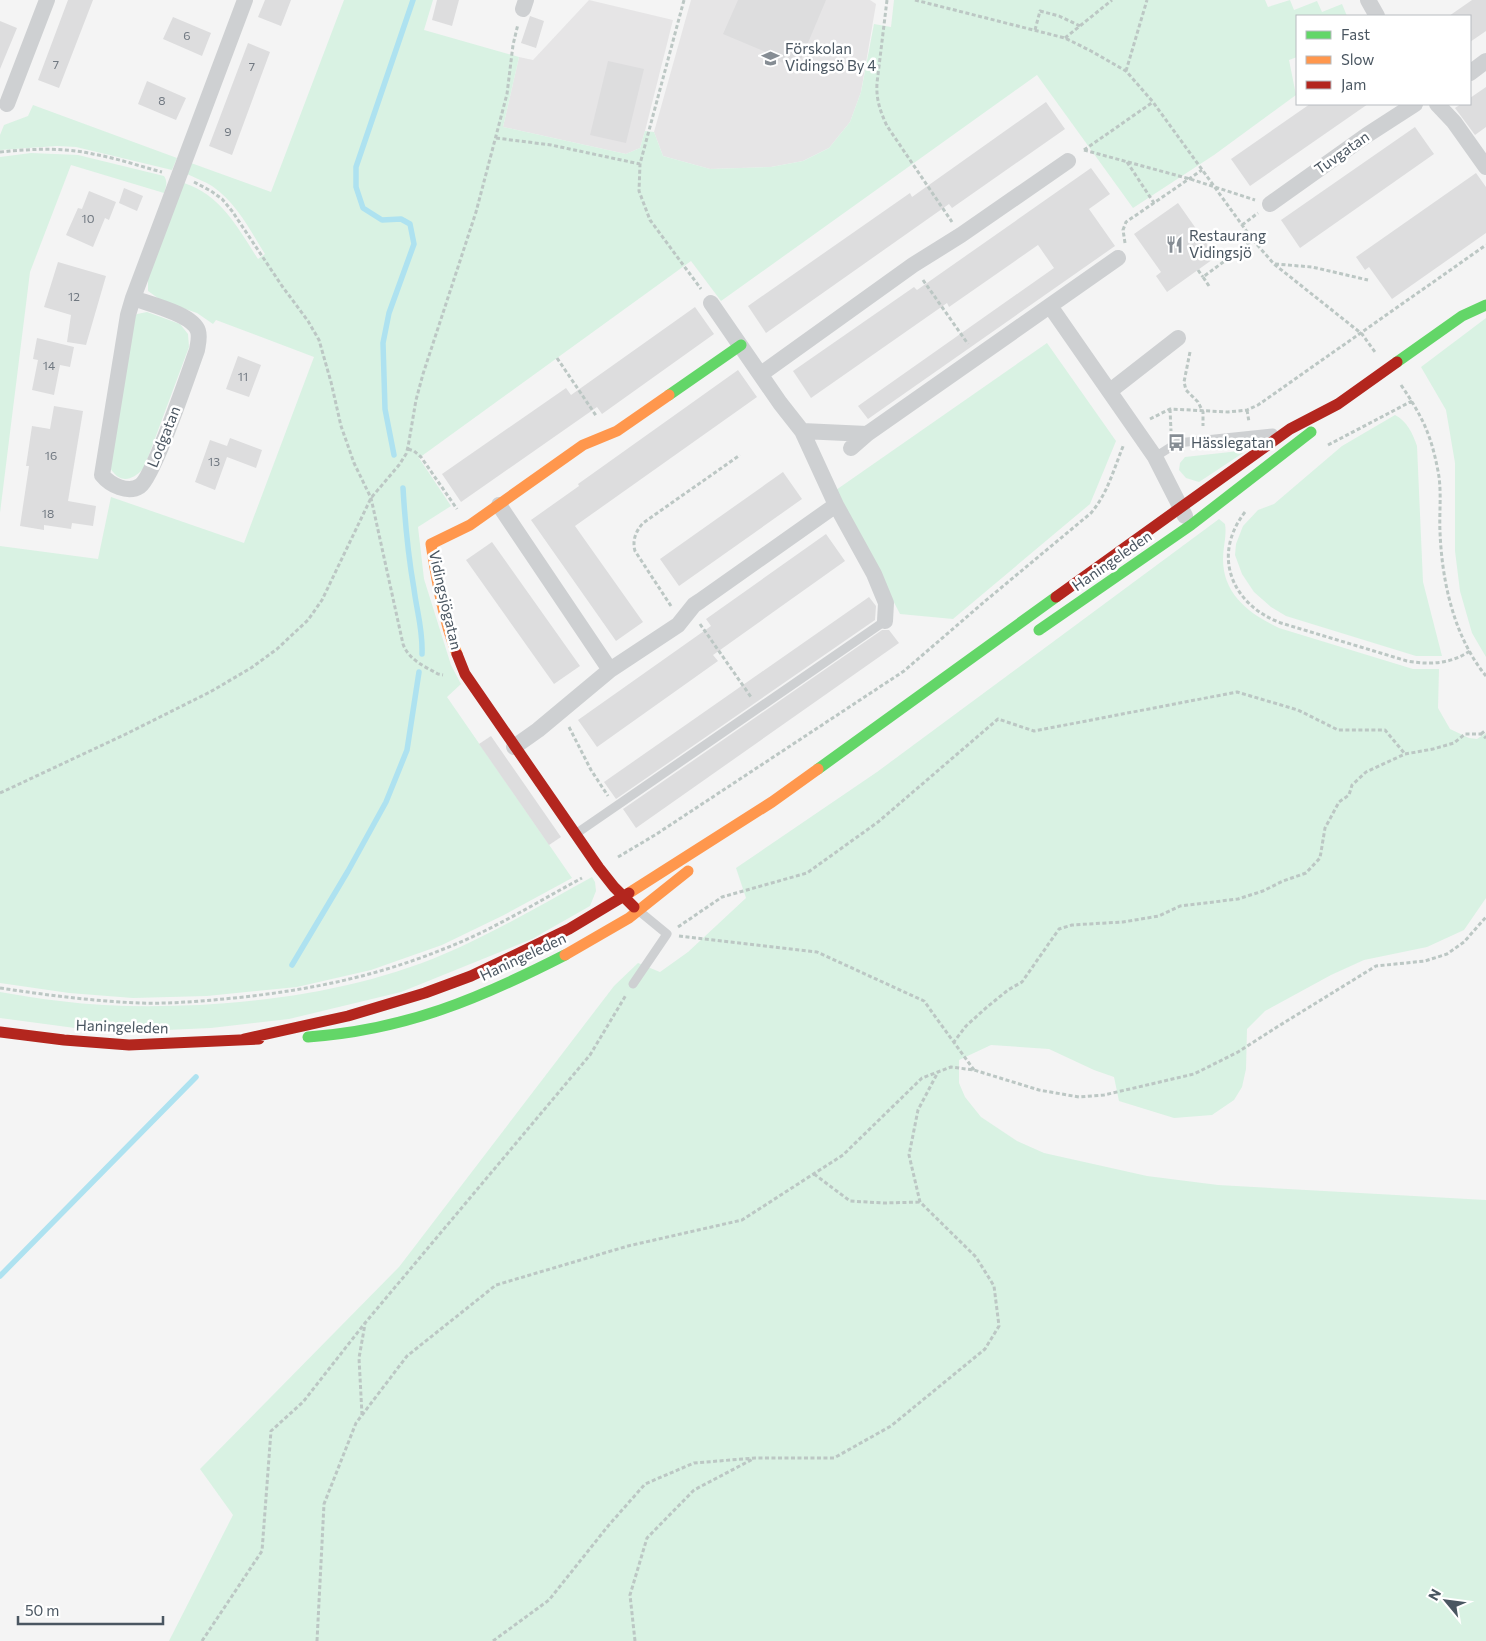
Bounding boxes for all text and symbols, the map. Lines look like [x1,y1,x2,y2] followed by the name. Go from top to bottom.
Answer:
[1296,15,1471,105] legend
[1341,25,1370,43] text: Fast
[183,28,191,42] house number: 6
[785,39,876,74] place label: Förskolan Vidingsö By 4
[761,48,781,68] school or university icon: Förskolan Vidingsö By 4
[1341,50,1374,68] text: Slow
[53,57,59,71] house number: 7
[249,59,255,73] house number: 7
[1341,75,1366,93] text: Jam
[158,93,166,107] house number: 8
[224,124,232,138] house number: 9
[1311,127,1372,178] street label: Tuvgatan
[82,211,95,225] house number: 10
[1189,226,1266,261] place label: Restaurang Vidingsjö
[1165,235,1185,255] restaurant icon: Restaurang Vidingsjö
[68,289,80,303] house number: 12
[43,358,55,372] house number: 14
[238,369,248,383] house number: 11
[143,403,184,470] street label: Lodgatan
[1167,433,1187,453] bus stop icon: Hässlegatan
[1191,433,1274,451] place label: Hässlegatan
[45,448,57,462] house number: 16
[208,454,220,468] house number: 13
[42,506,54,520] house number: 18
[1068,526,1155,594] street label: Haningeleden
[426,548,466,651] street label: Vidingsjögatan
[477,928,568,984] street label: Haningeleden
[75,1015,169,1037] street label: Haningeleden
[1421,1576,1471,1626] north arrow
[1424,1586,1444,1603] text: N
[18,1594,162,1626] scale bar
[25,1601,59,1619] text: 50 m

